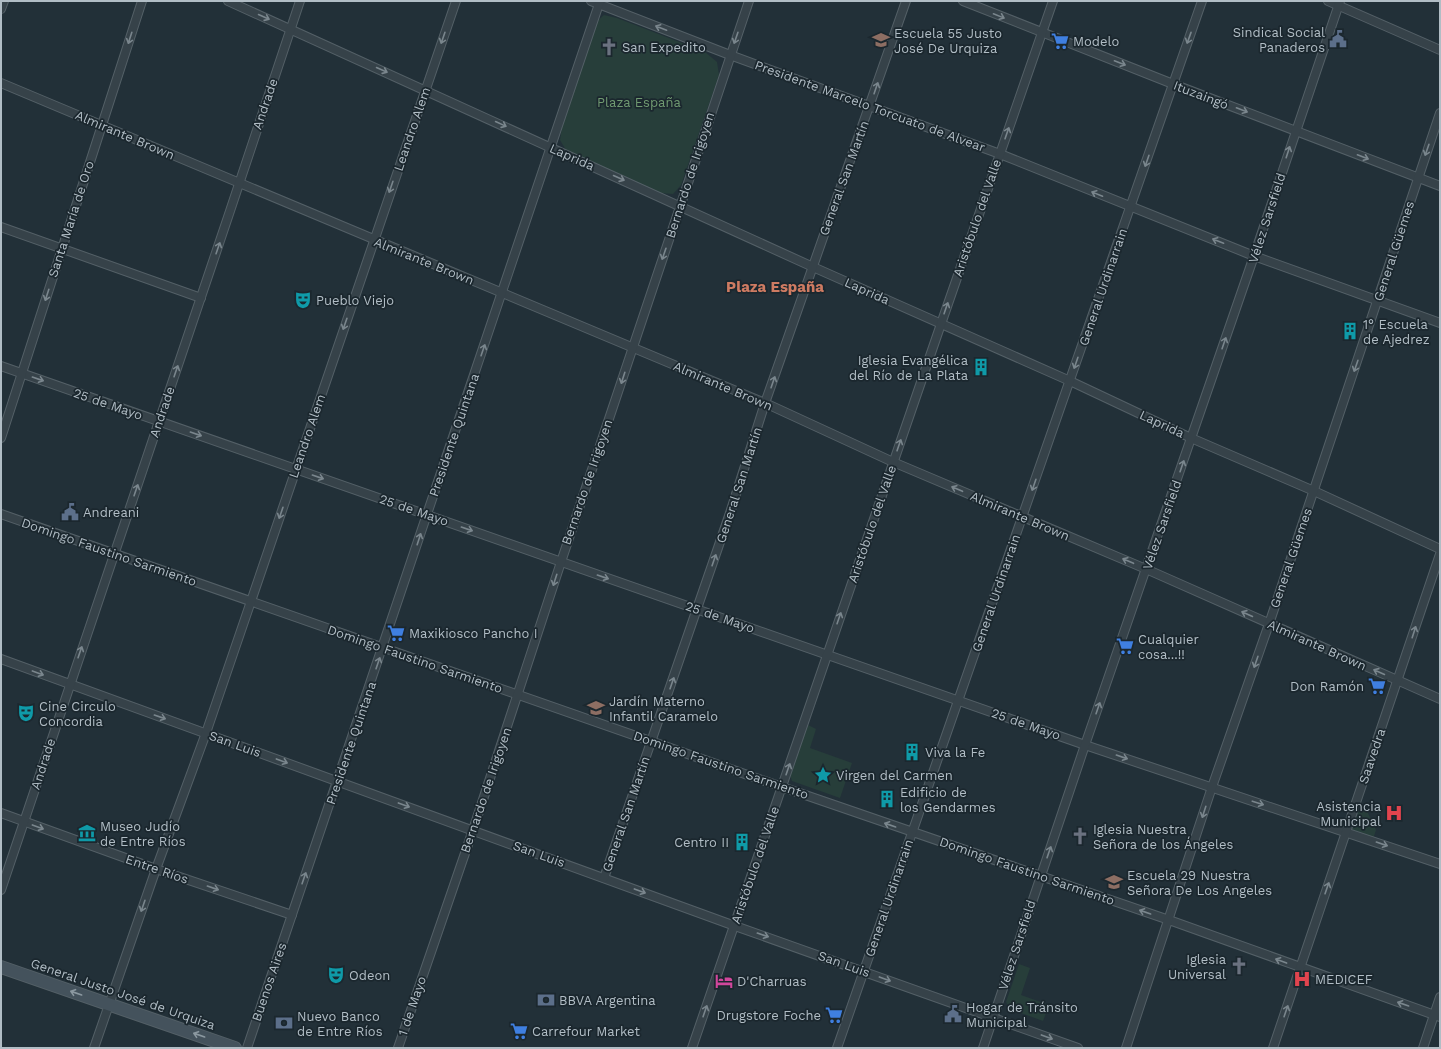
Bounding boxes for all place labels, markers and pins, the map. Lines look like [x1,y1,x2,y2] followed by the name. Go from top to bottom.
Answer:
[1233,25,1325,55] place label: Sindical Social Panaderos
[894,26,1002,56] place label: Escuela 55 Justo José De Urquiza
[1328,29,1348,49] public building icon: Sindical Social Panaderos
[871,30,891,50] school or university icon: Escuela 55 Justo José De Urquiza
[1050,31,1070,51] supermarket icon: Modelo
[1073,34,1119,49] place label: Modelo
[599,37,619,57] church icon: San Expedito
[622,40,706,55] place label: San Expedito
[293,290,313,310] theatre icon: Pueblo Viejo
[316,293,394,308] place label: Pueblo Viejo
[1363,317,1430,347] place label: 1° Escuela de Ajedrez
[1340,321,1360,341] building icon: 1° Escuela de Ajedrez
[849,353,969,383] place label: Iglesia Evangélica del Río de La Plata
[971,357,991,377] building icon: Iglesia Evangélica del Río de La Plata
[60,502,80,522] public building icon: Andreani
[83,505,139,520] place label: Andreani
[386,623,406,643] supermarket icon: Maxikiosco Pancho I
[409,626,538,641] place label: Maxikiosco Pancho I
[1138,632,1199,662] place label: Cualquier cosa...!!
[1115,636,1135,656] supermarket icon: Cualquier cosa...!!
[1367,676,1387,696] supermarket icon: Don Ramón
[1290,679,1364,694] place label: Don Ramón
[609,694,718,724] place label: Jardín Materno Infantil Caramelo
[586,698,606,718] school or university icon: Jardín Materno Infantil Caramelo
[39,699,116,729] place label: Cine Circulo Concordia
[16,703,36,723] theatre icon: Cine Circulo Concordia
[902,742,922,762] building icon: Viva la Fe
[925,745,985,760] place label: Viva la Fe
[813,765,833,785] place icon: Virgen del Carmen
[836,768,953,783] place label: Virgen del Carmen
[900,785,996,815] place label: Edificio de los Gendarmes
[877,789,897,809] building icon: Edificio de los Gendarmes
[1316,799,1382,829] place label: Asistencia Municipal
[1384,803,1404,823] hospital icon: Asistencia Municipal
[100,819,186,849] place label: Museo Judío de Entre Ríos
[1093,822,1233,852] place label: Iglesia Nuestra Señora de los Ángeles
[77,823,97,843] museum icon: Museo Judío de Entre Ríos
[1070,826,1090,846] church icon: Iglesia Nuestra Señora de los Ángeles
[732,832,752,852] building icon: Centro II
[674,835,729,850] place label: Centro II
[1127,868,1272,898] place label: Escuela 29 Nuestra Señora De Los Angeles
[1104,872,1124,892] school or university icon: Escuela 29 Nuestra Señora De Los Angeles
[1168,952,1227,982] place label: Iglesia Universal
[1229,956,1249,976] church icon: Iglesia Universal
[326,965,346,985] theatre icon: Odeon
[349,968,390,983] place label: Odeon
[1292,969,1312,989] hospital icon: MEDICEF
[714,971,734,991] hotel icon: D'Charruas
[1315,972,1373,987] place label: MEDICEF
[737,974,807,989] place label: D'Charruas
[536,990,556,1010] bank icon: BBVA Argentina
[559,993,656,1008] place label: BBVA Argentina
[966,1000,1078,1030] place label: Hogar de Tránsito Municipal
[943,1004,963,1024] public building icon: Hogar de Tránsito Municipal
[824,1005,844,1025] supermarket icon: Drugstore Foche
[716,1008,821,1023] place label: Drugstore Foche
[297,1009,383,1039] place label: Nuevo Banco de Entre Ríos
[274,1013,294,1033] bank icon: Nuevo Banco de Entre Ríos
[509,1021,529,1041] supermarket icon: Carrefour Market
[532,1024,640,1039] place label: Carrefour Market

